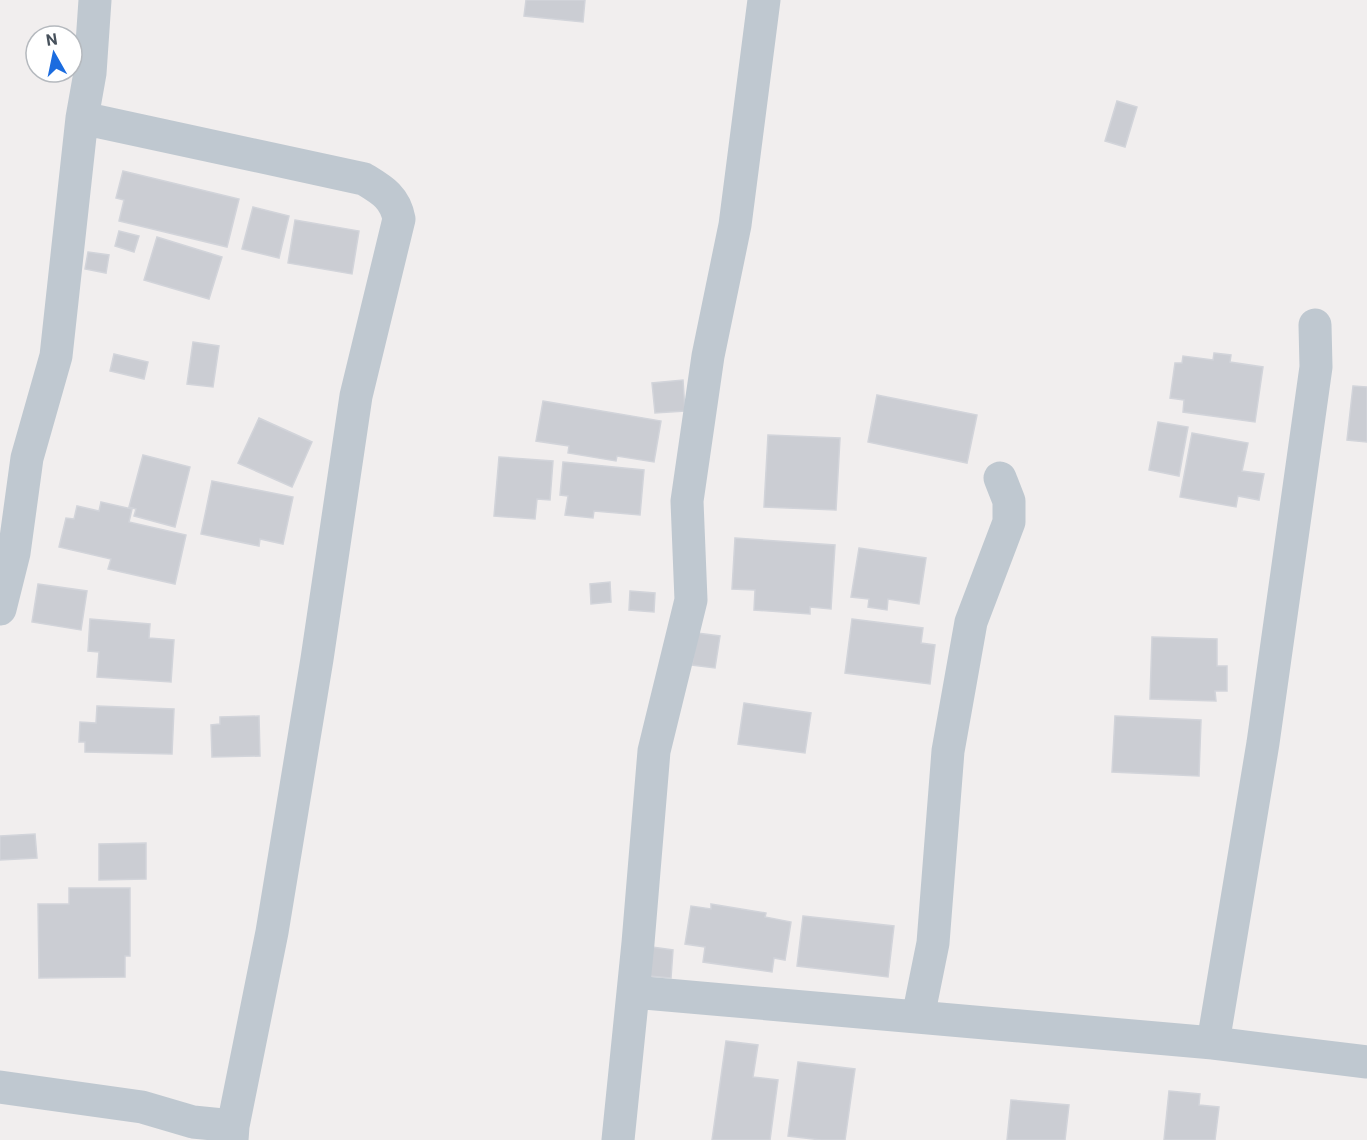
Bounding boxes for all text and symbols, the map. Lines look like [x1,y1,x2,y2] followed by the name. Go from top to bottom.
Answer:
[24,24,84,84] north arrow
[45,29,59,50] text: N

